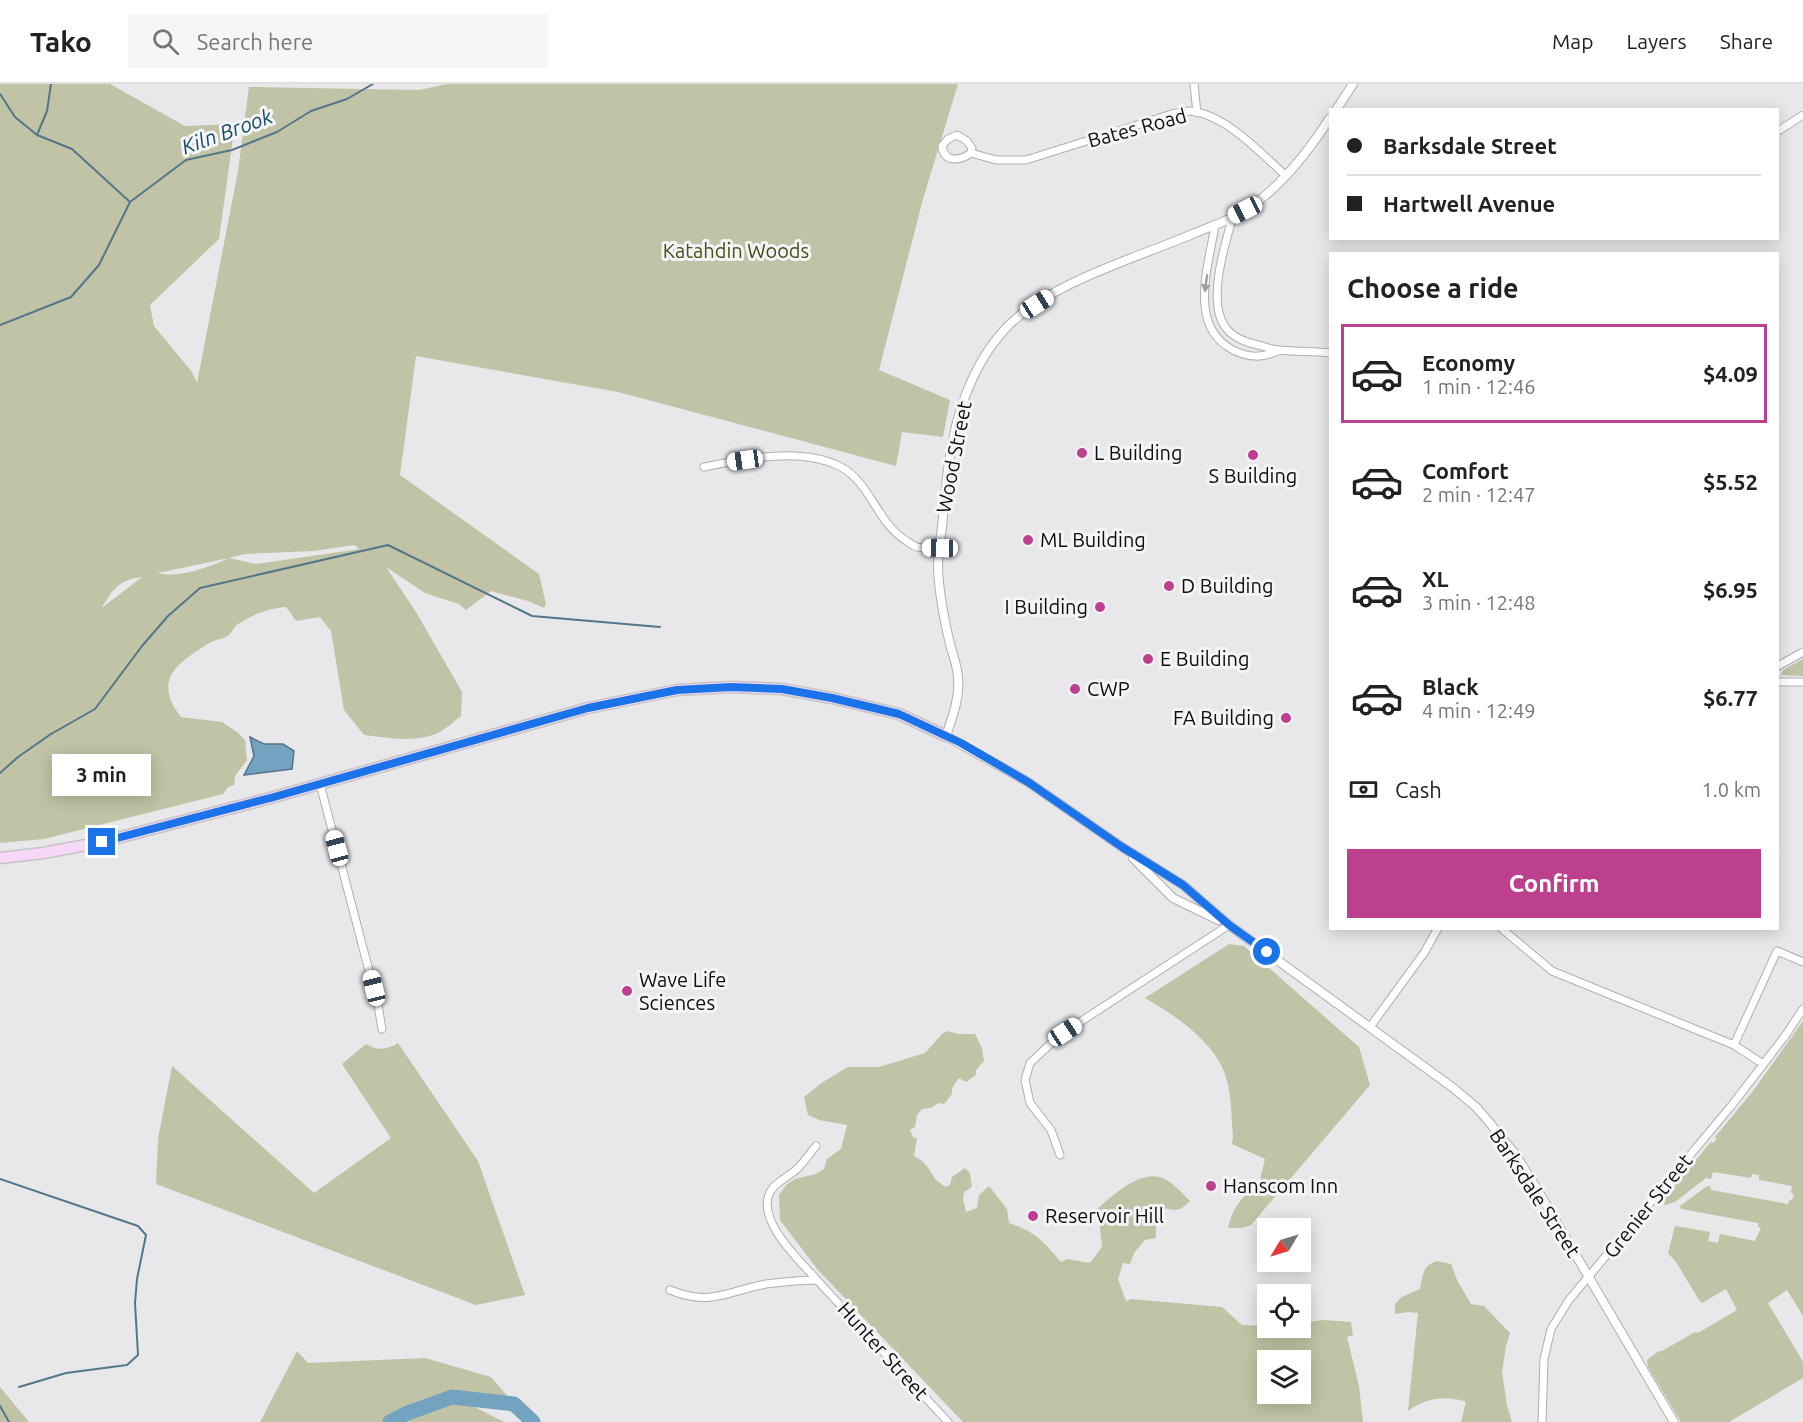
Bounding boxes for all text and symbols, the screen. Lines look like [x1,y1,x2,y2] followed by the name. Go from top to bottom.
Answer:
[128,14,548,68] search box
[149,25,182,58] icon: search
[30,26,92,57] text: Tako
[197,29,313,54] text: Search here
[1552,29,1593,53] text: Map
[1626,29,1687,53] text: Layers
[1720,29,1773,53] text: Share
[178,103,276,159] water label: Kiln Brook
[1085,103,1189,152] street label: Bates Road
[1383,133,1557,158] text: Barksdale Street
[1383,191,1555,216] text: Hartwell Avenue
[1225,194,1265,226] car
[663,239,809,262] park label: Katahdin Woods
[1347,273,1519,303] text: Choose a ride
[1201,274,1210,293] one-way arrow
[1017,287,1057,321] car
[1350,347,1404,401] icon: car
[1422,350,1515,375] text: Economy
[1703,361,1758,386] text: $4.09
[1422,375,1536,398] text: 1 min · 12:46
[931,399,976,515] street label: Wood Street
[1094,441,1182,464] place label: L Building
[1075,446,1089,460] marker: L Building
[1246,448,1260,462] marker: S Building
[726,449,764,471] car
[1350,455,1404,509] icon: car
[1422,458,1509,483] text: Comfort
[1209,464,1297,487] place label: S Building
[1703,469,1758,494] text: $5.52
[1422,483,1536,506] text: 2 min · 12:47
[1040,528,1146,551] place label: ML Building
[1021,533,1035,547] marker: ML Building
[922,539,958,557] car
[1350,563,1404,617] icon: car
[1422,566,1449,591] text: XL
[1181,574,1273,597] place label: D Building
[1703,577,1758,602] text: $6.95
[1162,579,1176,593] marker: D Building
[1422,591,1536,614] text: 3 min · 12:48
[1005,595,1088,618] place label: I Building
[1093,600,1107,614] marker: I Building
[1160,647,1250,670] place label: E Building
[1141,652,1155,666] marker: E Building
[1350,671,1404,725] icon: car
[1422,674,1479,699] text: Black
[1087,677,1130,700] place label: CWP
[1068,682,1082,696] marker: CWP
[1703,685,1758,710] text: $6.77
[1422,699,1536,722] text: 4 min · 12:49
[1173,706,1274,729] place label: FA Building
[1279,711,1293,725] marker: FA Building
[52,755,152,797] callout: 3 min
[76,763,127,786] text: 3 min
[1347,773,1380,806] icon: cash
[1395,777,1442,802] text: Cash
[1702,778,1761,801] text: 1.0 km
[88,828,115,855] route end
[324,828,350,868] car
[1347,849,1761,918] button: Confirm
[1253,938,1280,965] route start
[361,968,387,1008] car
[639,968,726,1014] place label: Wave Life Sciences
[620,984,634,998] marker: Wave Life Sciences
[1045,1015,1085,1049] car
[1485,1124,1585,1261] street label: Barksdale Street
[1599,1149,1697,1262] street label: Grenier Street
[1223,1174,1338,1197] place label: Hanscom Inn
[1204,1179,1218,1193] marker: Hanscom Inn
[1045,1204,1164,1227] place label: Reservoir Hill
[1026,1209,1040,1223] marker: Reservoir Hill
[1257,1218,1311,1272] north arrow
[1257,1218,1311,1404] map controls
[1257,1284,1311,1338] button: locate
[833,1297,933,1404] street label: Hunter Street
[1257,1350,1311,1404] button: layers

